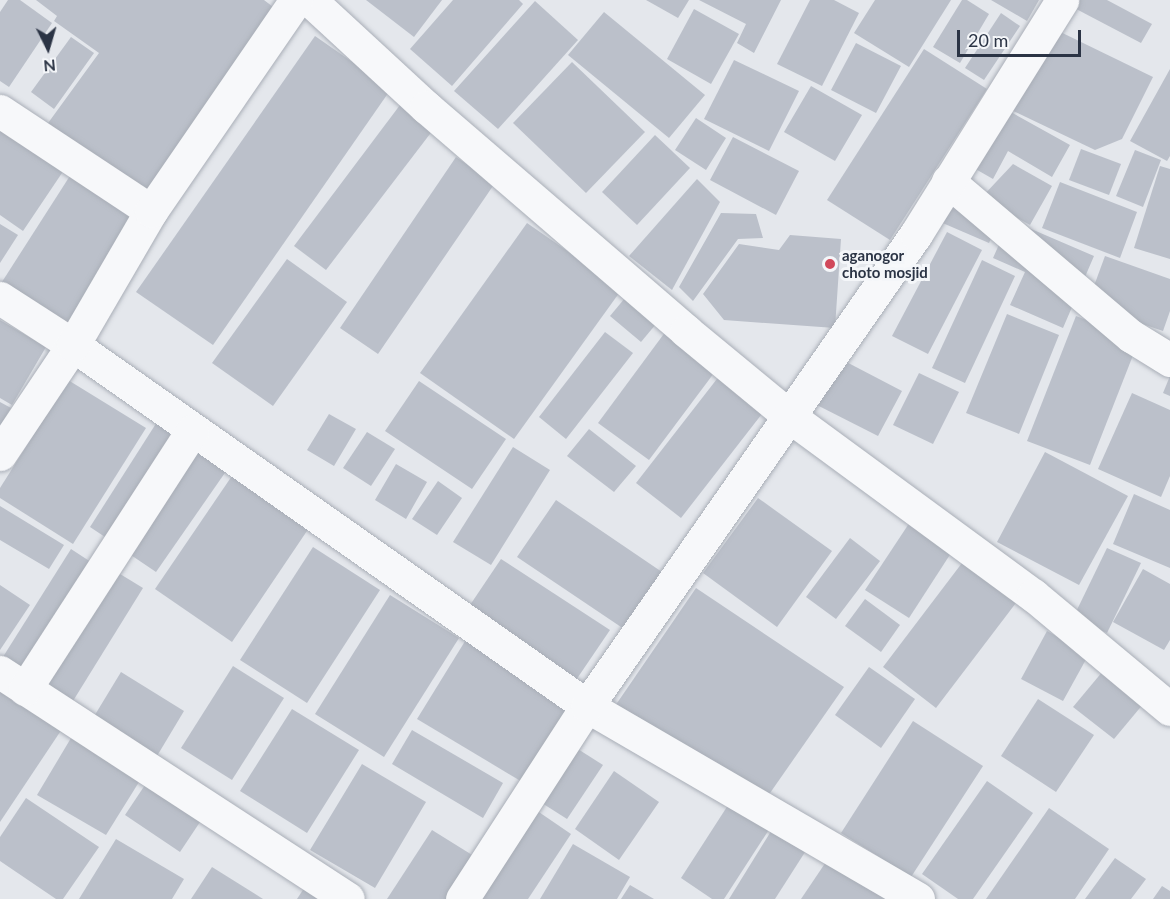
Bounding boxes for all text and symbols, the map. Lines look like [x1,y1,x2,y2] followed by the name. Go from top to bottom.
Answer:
[18,18,78,78] north arrow
[960,18,1084,56] scale bar
[968,29,1008,51] text: 20 m
[43,56,57,76] text: N
[842,246,928,281] place label: aganogor choto mosjid
[823,257,837,271] marker: aganogor choto mosjid

